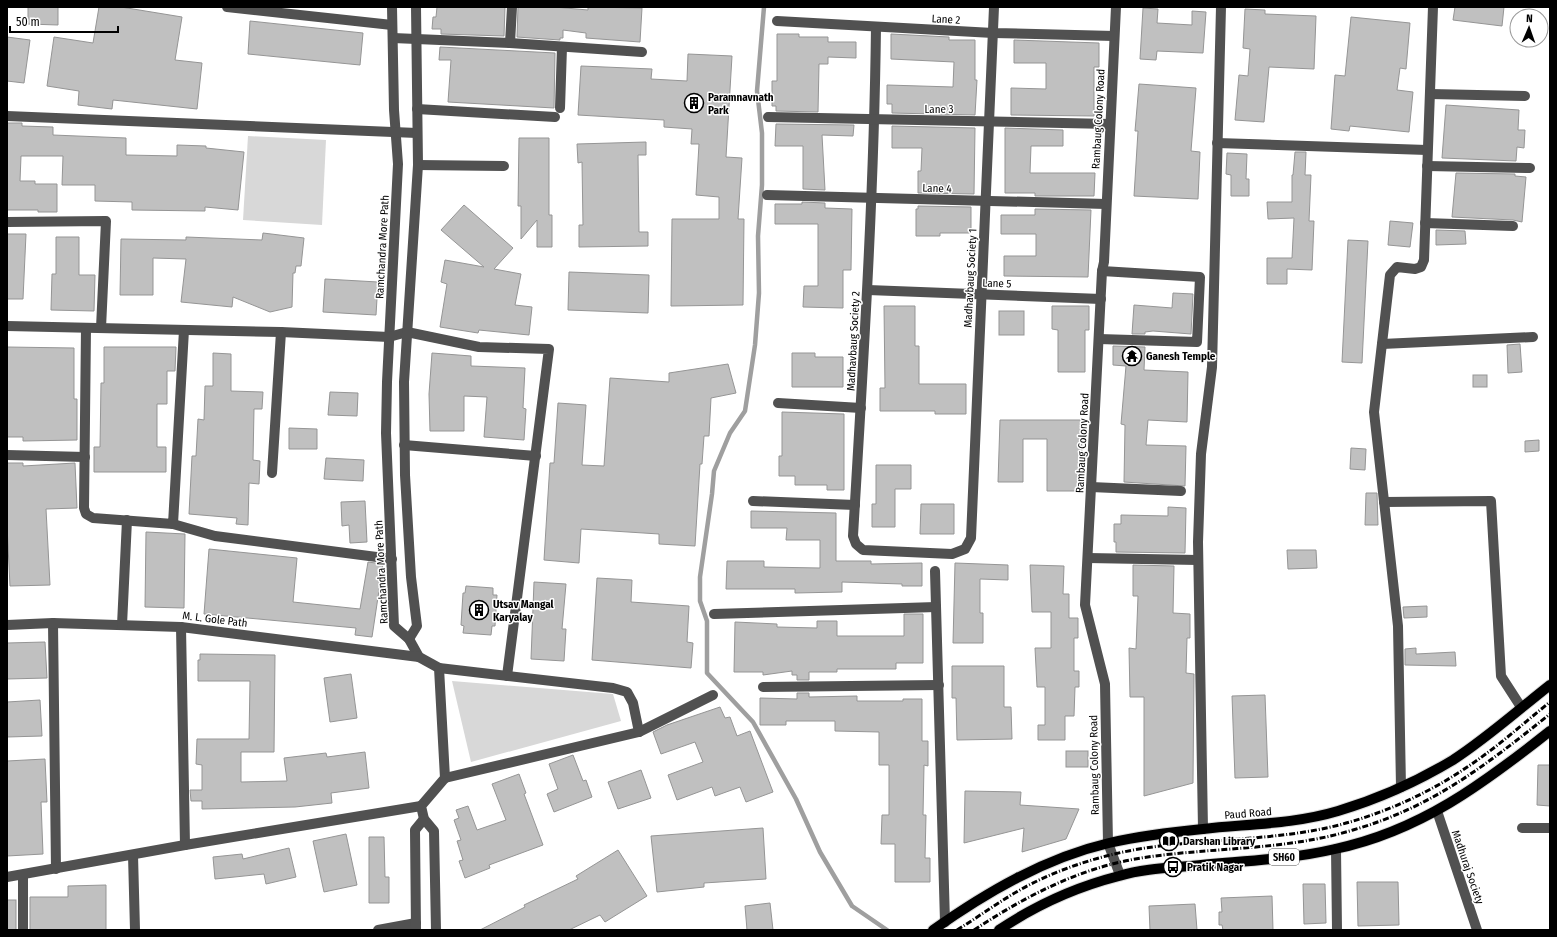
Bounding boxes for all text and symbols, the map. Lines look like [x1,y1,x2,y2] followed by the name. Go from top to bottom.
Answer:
[10,8,118,34] scale bar
[1509,8,1549,48] north arrow
[931,12,961,27] street label: Lane 2
[1526,12,1533,25] text: N
[16,15,40,29] text: 50 m
[1089,69,1108,169] street label: Rambaug Colony Road
[708,91,774,117] place label: Paramnavnath Park
[683,92,705,114] building icon: Paramnavnath Park
[925,103,954,116] street label: Lane 3
[922,181,953,196] street label: Lane 4
[373,195,392,299] street label: Ramchandra More Path
[961,228,980,328] street label: Madhavbaug Society 1
[982,276,1012,291] street label: Lane 5
[844,291,863,391] street label: Madhavbaug Society 2
[1121,345,1143,367] temple icon: Ganesh Temple
[1146,350,1216,363] place label: Ganesh Temple
[1073,393,1092,493] street label: Rambaug Colony Road
[372,520,391,624] street label: Ramchandra More Path
[493,598,555,624] place label: Utsav Mangal Karyalay
[468,599,490,621] building icon: Utsav Mangal Karyalay
[182,609,248,630] street label: M. L. Gole Path
[1087,715,1102,815] street label: Rambaug Colony Road
[1224,805,1272,822] street label: Paud Road
[1449,828,1486,906] street label: Madhuraj Society
[1158,830,1180,852] library icon: Darshan Library
[1183,835,1256,848] place label: Darshan Library
[1269,849,1299,865] road number: SH60
[1162,856,1184,878] bus stop icon: Pratik Nagar
[1187,861,1244,874] place label: Pratik Nagar

